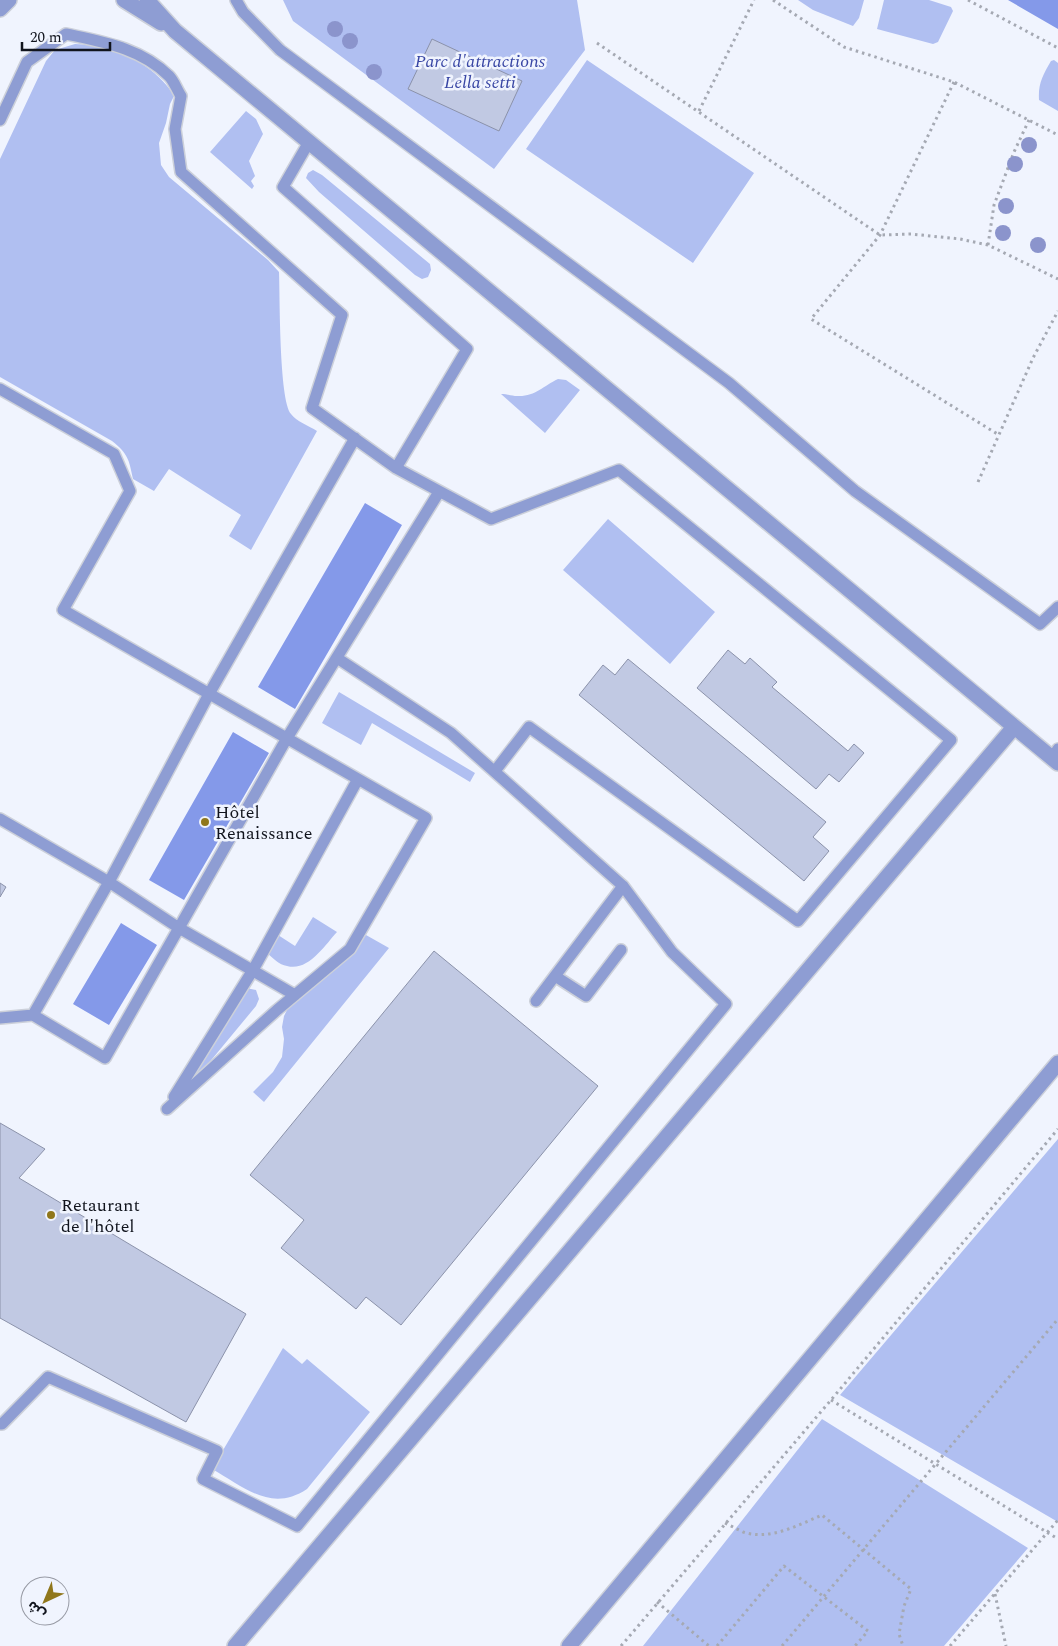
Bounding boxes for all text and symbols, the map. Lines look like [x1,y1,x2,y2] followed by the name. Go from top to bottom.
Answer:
[22,20,110,52] scale bar
[30,26,62,49] text: 20 m
[415,48,546,96] park label: Parc d'attractions Lella setti
[215,799,312,847] place label: Hôtel Renaissance
[199,816,211,828] marker: Hôtel Renaissance
[61,1192,140,1240] place label: Retaurant de l'hôtel
[45,1209,57,1221] marker: Retaurant de l'hôtel
[20,1576,70,1626] north arrow
[22,1596,51,1624] text: ش

